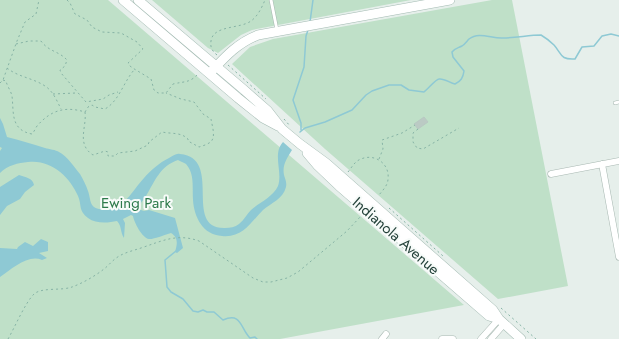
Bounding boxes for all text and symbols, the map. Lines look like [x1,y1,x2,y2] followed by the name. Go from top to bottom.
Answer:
[101,192,171,214] park label: Ewing Park
[348,192,445,280] street label: Indianola Avenue

